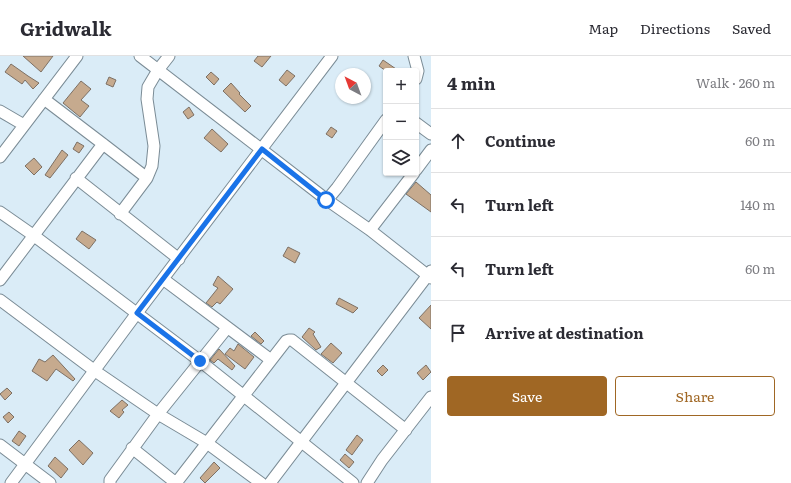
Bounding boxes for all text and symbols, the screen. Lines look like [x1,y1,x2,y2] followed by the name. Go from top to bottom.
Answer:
[20,14,111,42] text: Gridwalk
[588,18,618,38] text: Map
[640,18,710,38] text: Directions
[732,18,771,38] text: Saved
[335,68,371,104] north arrow
[383,68,419,176] map controls
[383,68,419,104] button: +
[447,70,496,95] text: 4 min
[696,73,775,92] text: Walk · 260 m
[383,104,419,140] button: −
[485,129,555,152] text: Continue
[447,130,469,152] icon: ahead
[745,131,775,150] text: 60 m
[383,140,419,176] button: layers
[317,191,335,209] route start
[485,193,554,216] text: Turn left
[447,194,469,216] icon: left
[740,195,775,214] text: 140 m
[485,257,554,280] text: Turn left
[447,258,469,280] icon: left
[745,259,775,278] text: 60 m
[485,321,644,344] text: Arrive at destination
[447,322,469,344] icon: arrive
[191,352,209,370] route end
[447,376,607,416] button: Save
[615,376,775,416] button: Share

